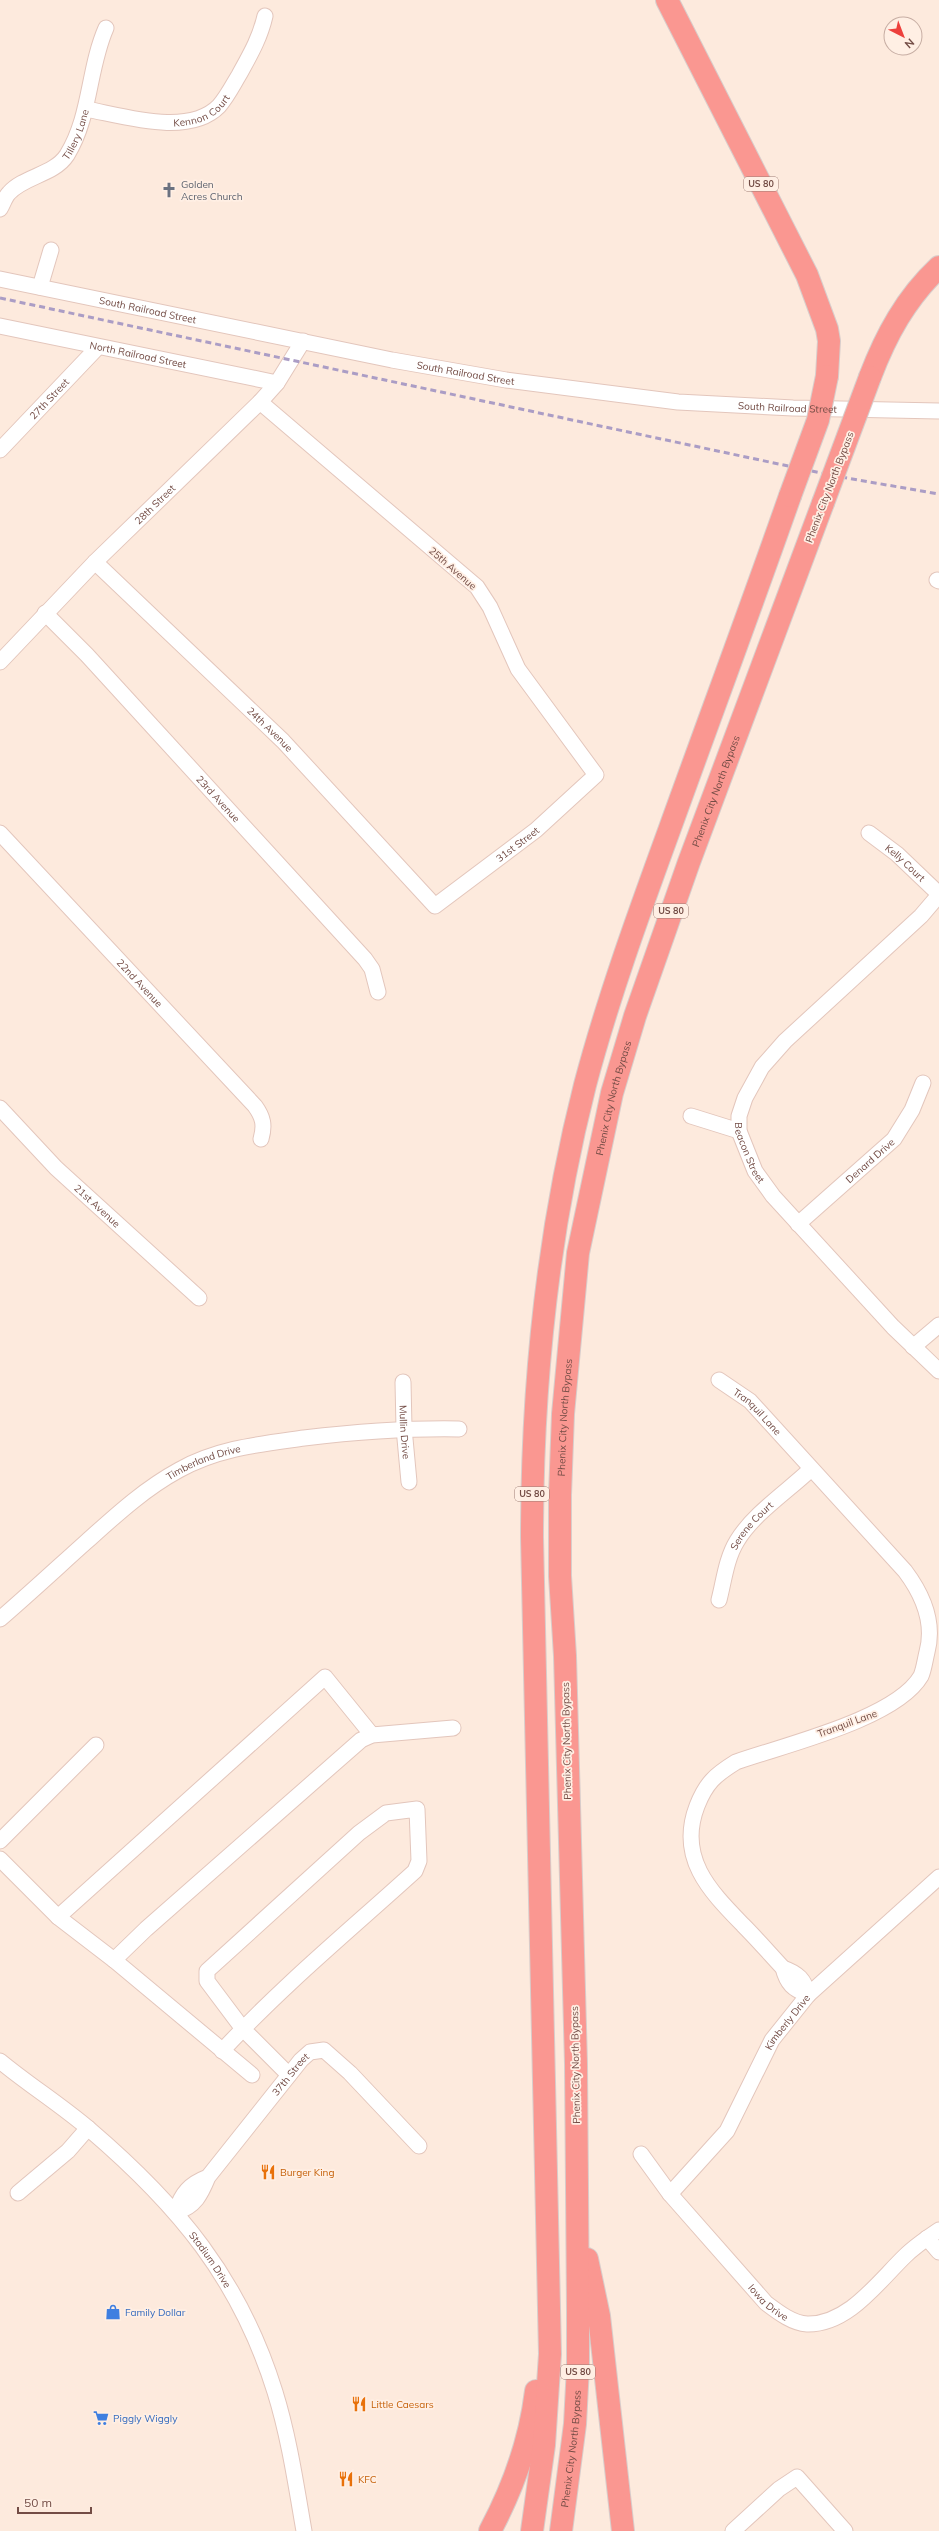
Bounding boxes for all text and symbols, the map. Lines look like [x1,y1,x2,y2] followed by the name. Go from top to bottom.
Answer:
[883,16,923,56] north arrow
[902,35,917,51] text: N
[173,92,233,129] street label: Kennon Court
[60,108,92,162] street label: Tillery Lane
[744,177,778,191] road number: US 80
[181,178,243,203] place label: Golden Acres Church
[160,181,178,199] church icon: Golden Acres Church
[98,294,198,327] street label: South Railroad Street
[89,339,188,371] street label: North Railroad Street
[416,358,516,388] street label: South Railroad Street
[27,375,72,422] street label: 27th Street
[738,399,838,416] street label: South Railroad Street
[802,430,857,544] street label: Phenix City North Bypass
[132,482,178,527] street label: 28th Street
[426,544,479,593] street label: 25th Avenue
[244,704,295,754] street label: 24th Avenue
[689,734,743,849] street label: Phenix City North Bypass
[193,773,243,825] street label: 23rd Avenue
[493,824,543,865] street label: 31st Street
[882,841,928,885] street label: Kelly Court
[654,904,688,918] road number: US 80
[114,956,165,1010] street label: 22nd Avenue
[593,1039,634,1157] street label: Phenix City North Bypass
[732,1122,768,1186] street label: Beacon Street
[843,1136,897,1186] street label: Denard Drive
[71,1182,123,1230] street label: 21st Avenue
[555,1358,575,1477] street label: Phenix City North Bypass
[731,1385,784,1438] street label: Tranquil Lane
[396,1405,413,1460] street label: Mullin Drive
[164,1442,242,1483] street label: Timberland Drive
[515,1487,549,1501] road number: US 80
[727,1498,776,1552] street label: Serene Court
[559,1682,574,1800] street label: Phenix City North Bypass
[816,1707,879,1740] street label: Tranquil Lane
[762,1992,813,2052] street label: Kimberly Drive
[568,2006,583,2124] street label: Phenix City North Bypass
[269,2050,312,2098] street label: 37th Street
[259,2163,277,2181] restaurant icon: Burger King
[280,2166,334,2179] place label: Burger King
[186,2229,234,2290] street label: Stadium Drive
[745,2281,791,2324] street label: Iowa Drive
[104,2303,122,2321] shop icon: Family Dollar
[125,2306,186,2319] place label: Family Dollar
[561,2365,595,2379] road number: US 80
[558,2390,584,2508] street label: Phenix City North Bypass
[350,2395,368,2413] restaurant icon: Little Caesars
[371,2398,434,2411] place label: Little Caesars
[92,2409,110,2427] supermarket icon: Piggly Wiggly
[113,2412,178,2425] place label: Piggly Wiggly
[337,2470,355,2488] restaurant icon: KFC
[358,2473,377,2486] place label: KFC
[18,2489,91,2515] scale bar
[24,2495,52,2510] text: 50 m

